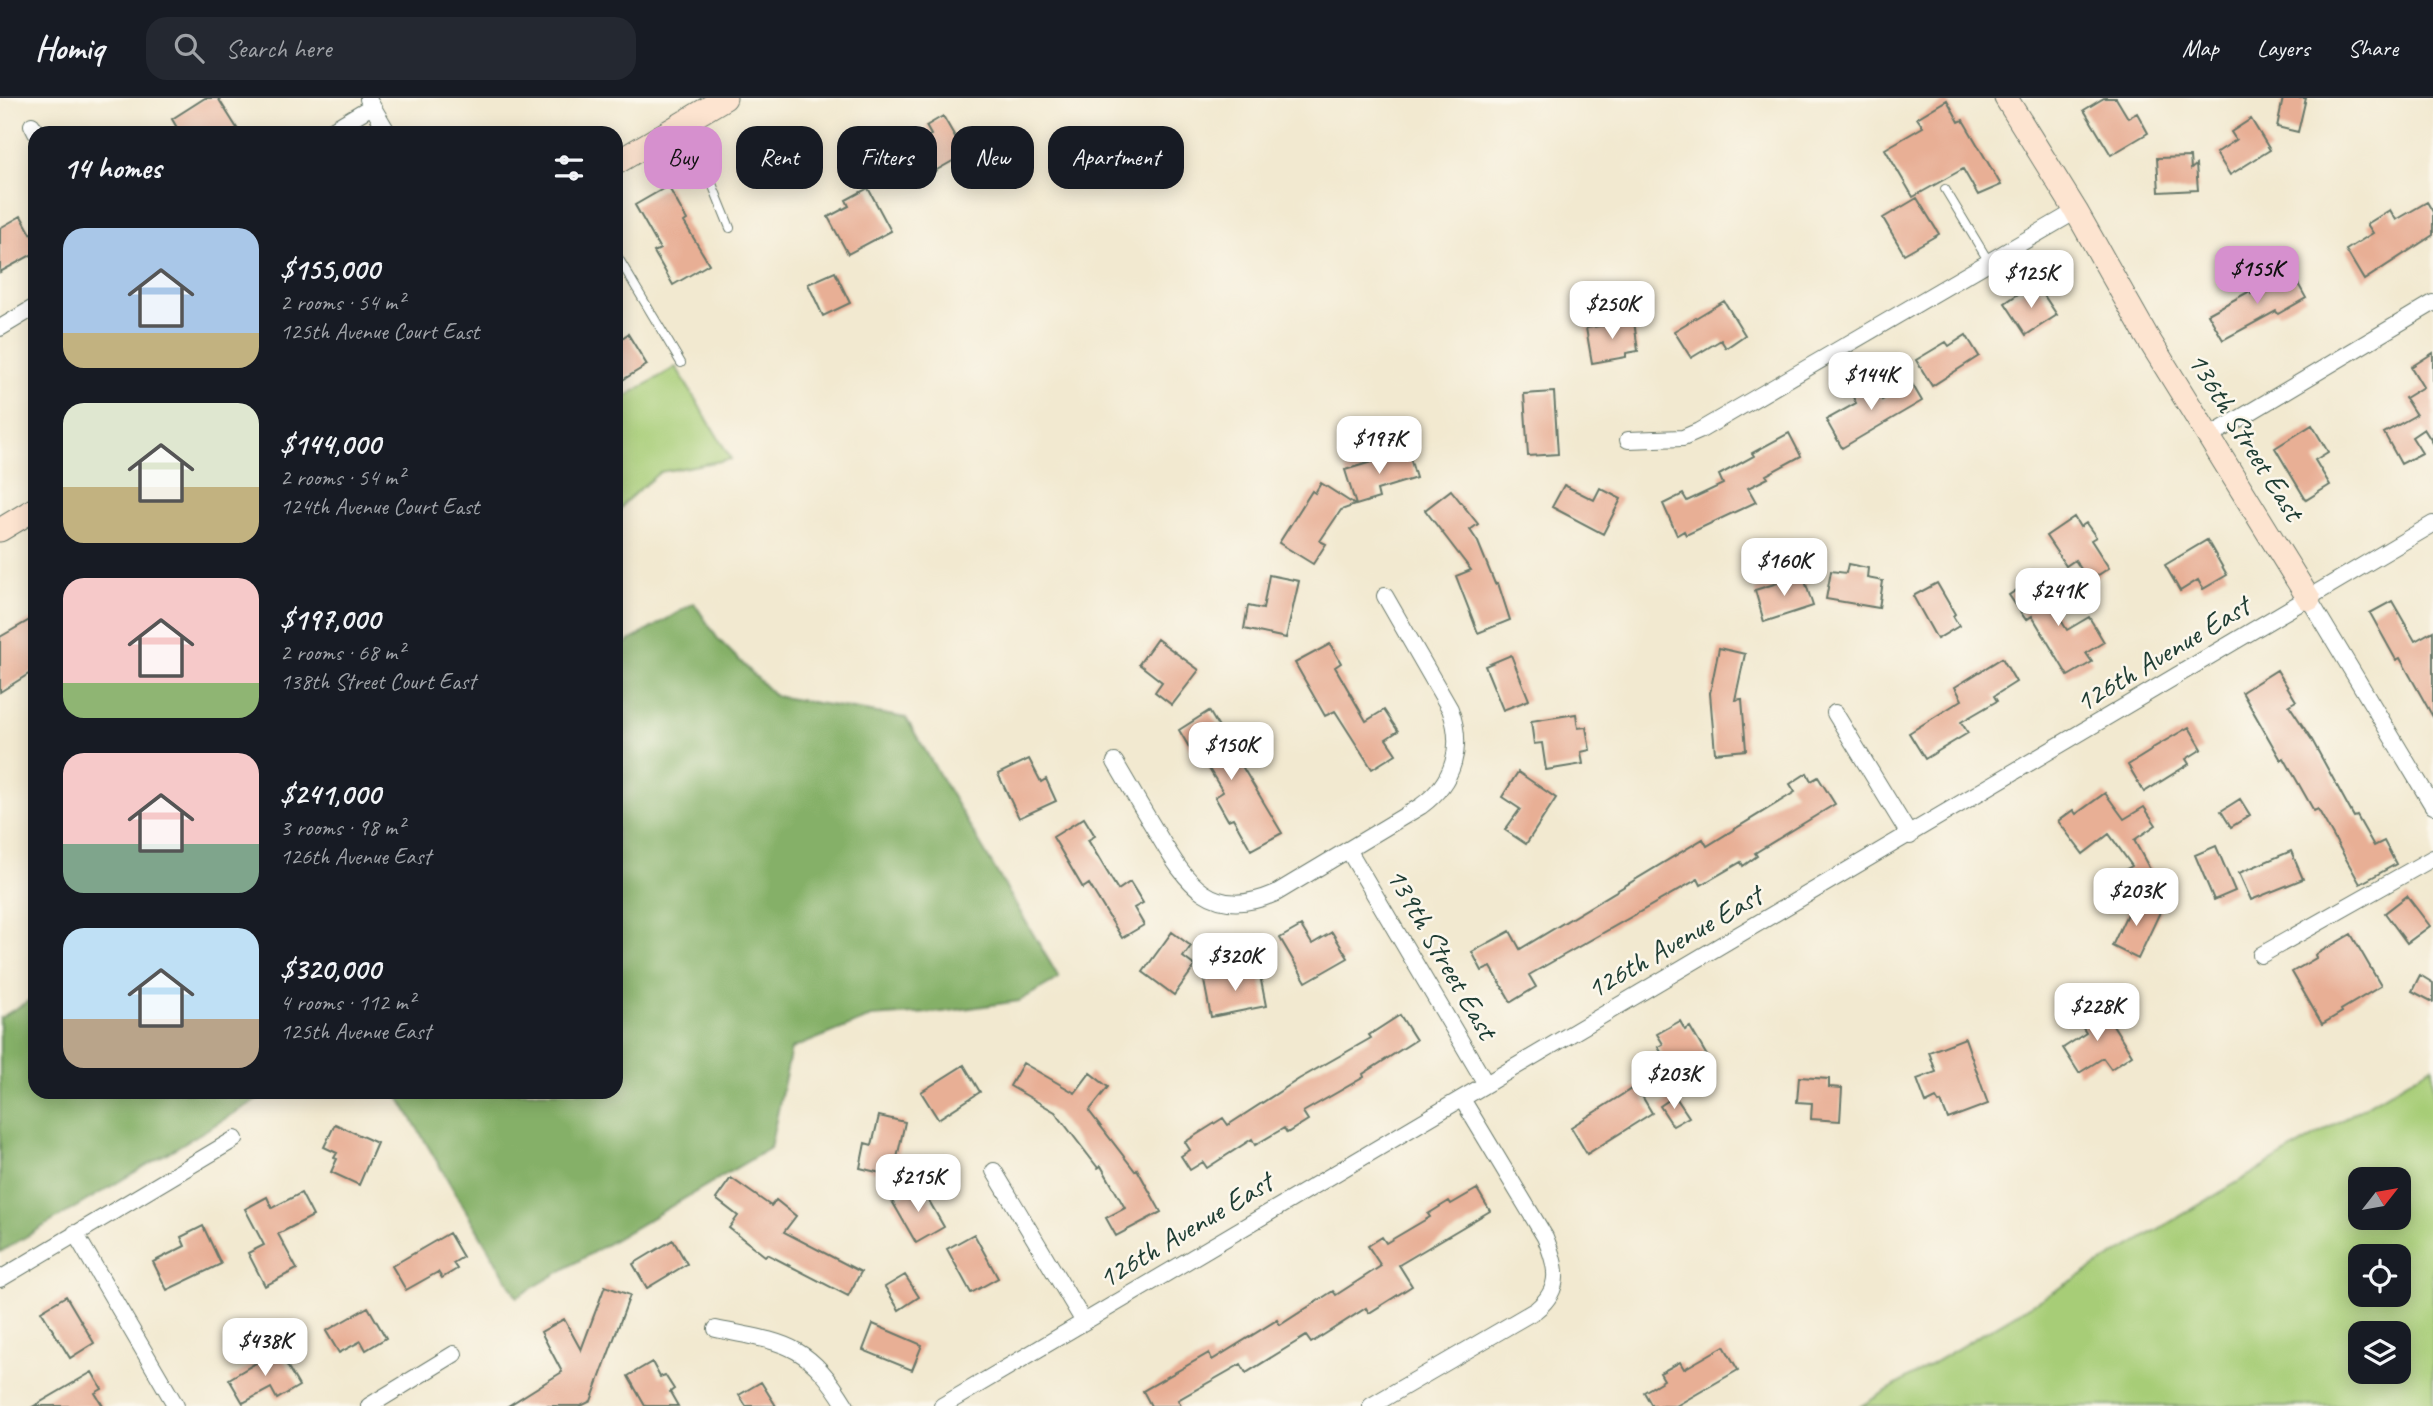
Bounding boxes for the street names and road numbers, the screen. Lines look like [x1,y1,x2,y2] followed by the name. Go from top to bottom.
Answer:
[2179,345,2315,530] street label: 136th Street East
[2068,585,2260,721] street label: 126th Avenue East
[1378,861,1508,1048] street label: 139th Street East
[1579,874,1772,1008] street label: 126th Avenue East
[1091,1161,1283,1297] street label: 126th Avenue East

